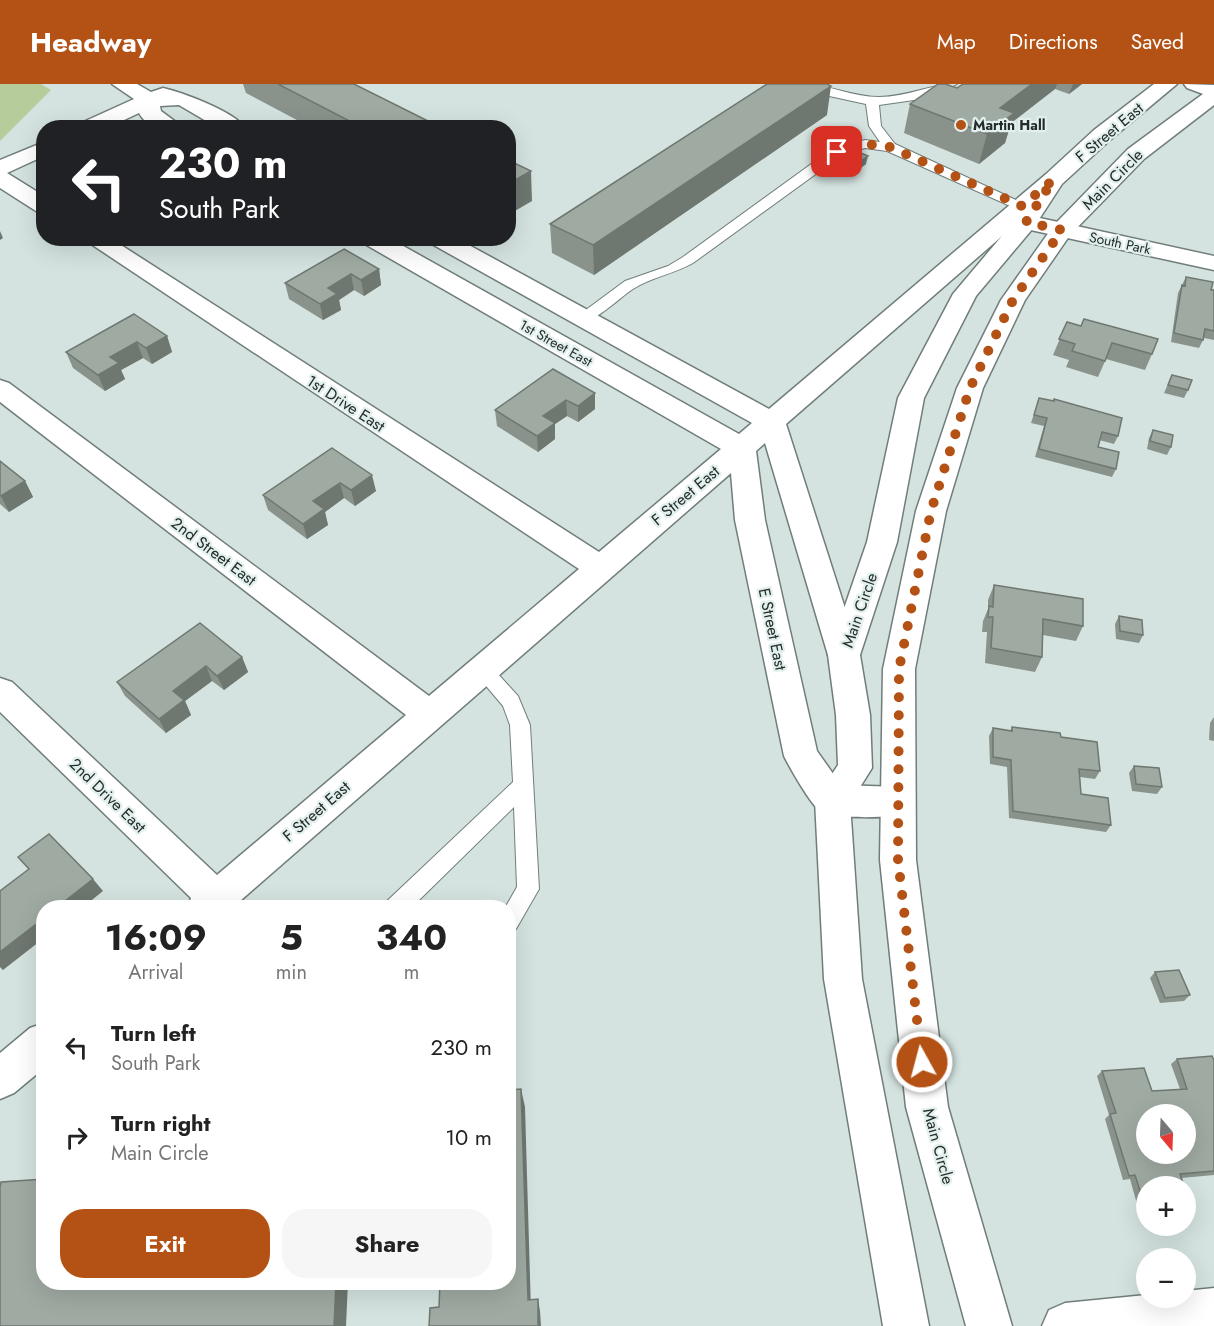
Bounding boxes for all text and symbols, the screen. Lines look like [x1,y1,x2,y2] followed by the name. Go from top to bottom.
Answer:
[30,22,151,63] text: Headway
[937,27,976,57] text: Map
[1009,27,1098,57] text: Directions
[1131,27,1184,57] text: Saved
[1070,97,1148,168] street label: F Street East
[973,115,1045,135] place label: Martin Hall
[954,118,968,132] marker: Martin Hall
[811,126,862,177] pin
[159,133,287,194] text: 230 m
[820,135,853,168] icon: arrive
[60,144,138,222] icon: left
[1077,144,1148,215] street label: Main Circle
[159,189,280,228] text: South Park
[1087,227,1153,259] street label: South Park
[516,315,597,372] street label: 1st Street East
[302,369,390,438] street label: 1st Drive East
[646,460,724,531] street label: F Street East
[166,512,261,591] street label: 2nd Street East
[836,570,883,651] street label: Main Circle
[753,586,792,672] street label: E Street East
[64,753,151,838] street label: 2nd Drive East
[278,776,355,847] street label: F Street East
[105,911,207,963] text: 16:09
[280,911,303,963] text: 5
[376,911,447,963] text: 340
[128,958,183,987] text: Arrival
[276,958,307,987] text: min
[404,958,419,987] text: m
[111,1017,196,1049] text: Turn left
[890,1030,954,1094] position arrow
[60,1031,93,1064] icon: left
[431,1031,492,1063] text: 230 m
[111,1049,200,1078] text: South Park
[1136,1104,1196,1164] north arrow
[1136,1104,1196,1308] map controls
[917,1106,960,1187] street label: Main Circle
[111,1107,211,1139] text: Turn right
[60,1121,93,1154] icon: right
[445,1121,492,1153] text: 10 m
[111,1139,208,1168] text: Main Circle
[1136,1176,1196,1236] button: +
[60,1209,270,1278] button: Exit
[282,1209,492,1278] button: Share
[1136,1248,1196,1308] button: −

